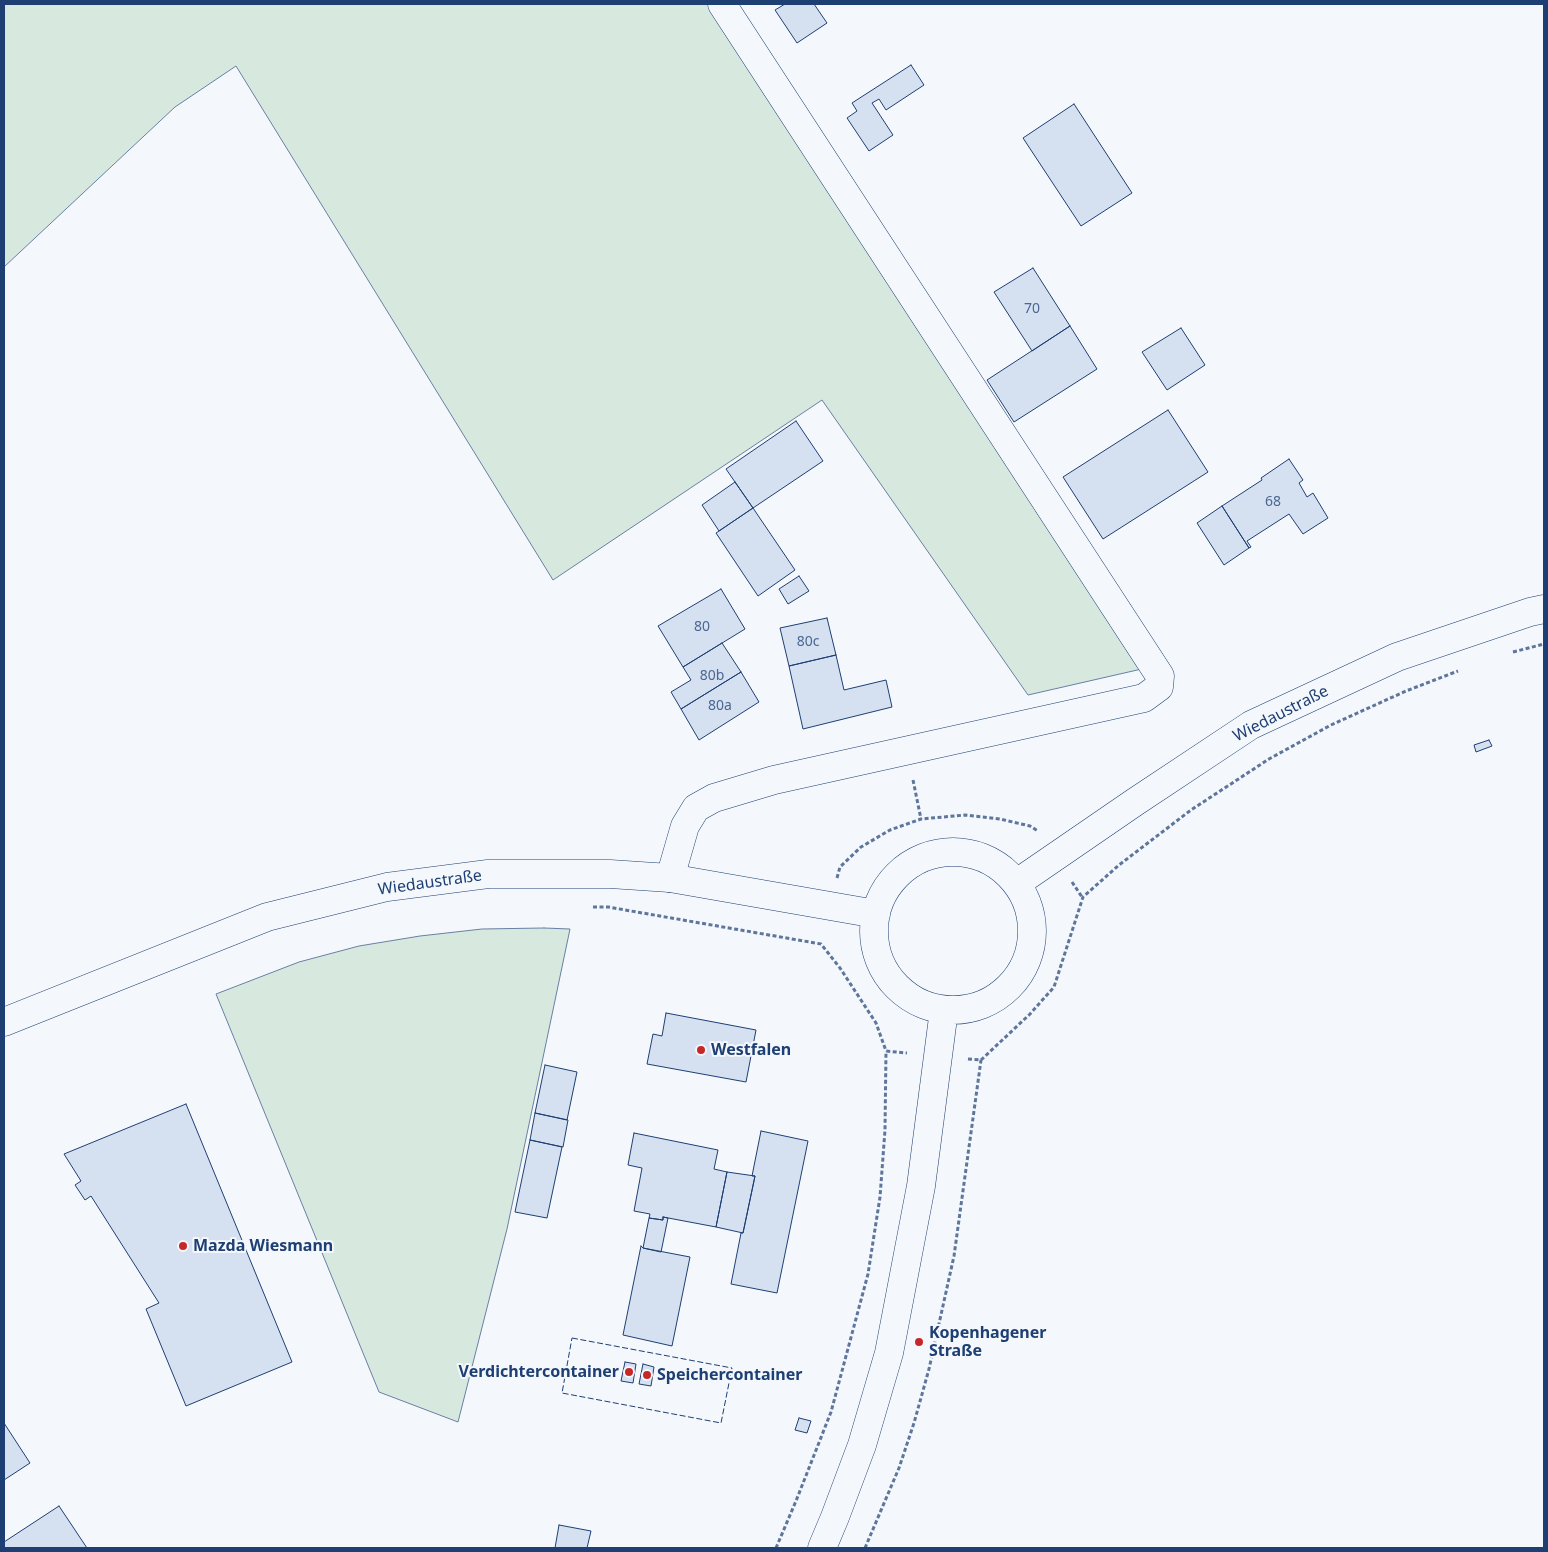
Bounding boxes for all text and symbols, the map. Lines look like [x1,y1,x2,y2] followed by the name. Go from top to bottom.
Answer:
[1024,301,1040,317] house number: 70
[1265,494,1281,510] house number: 68
[694,619,710,635] house number: 80
[797,634,819,650] house number: 80c
[700,668,724,684] house number: 80b
[1230,682,1332,746] street label: Wiedaustraße
[708,698,732,714] house number: 80a
[377,866,483,900] street label: Wiedaustraße
[711,1040,791,1060] place label: Westfalen
[695,1044,707,1056] marker: Westfalen
[193,1236,333,1256] place label: Mazda Wiesmann
[177,1240,189,1252] marker: Mazda Wiesmann
[929,1323,1046,1361] place label: Kopenhagener Straße
[913,1336,925,1348] marker: Kopenhagener Straße
[459,1362,619,1382] place label: Verdichtercontainer
[657,1365,802,1385] place label: Speichercontainer
[623,1366,635,1378] marker: Verdichtercontainer
[641,1369,653,1381] marker: Speichercontainer

